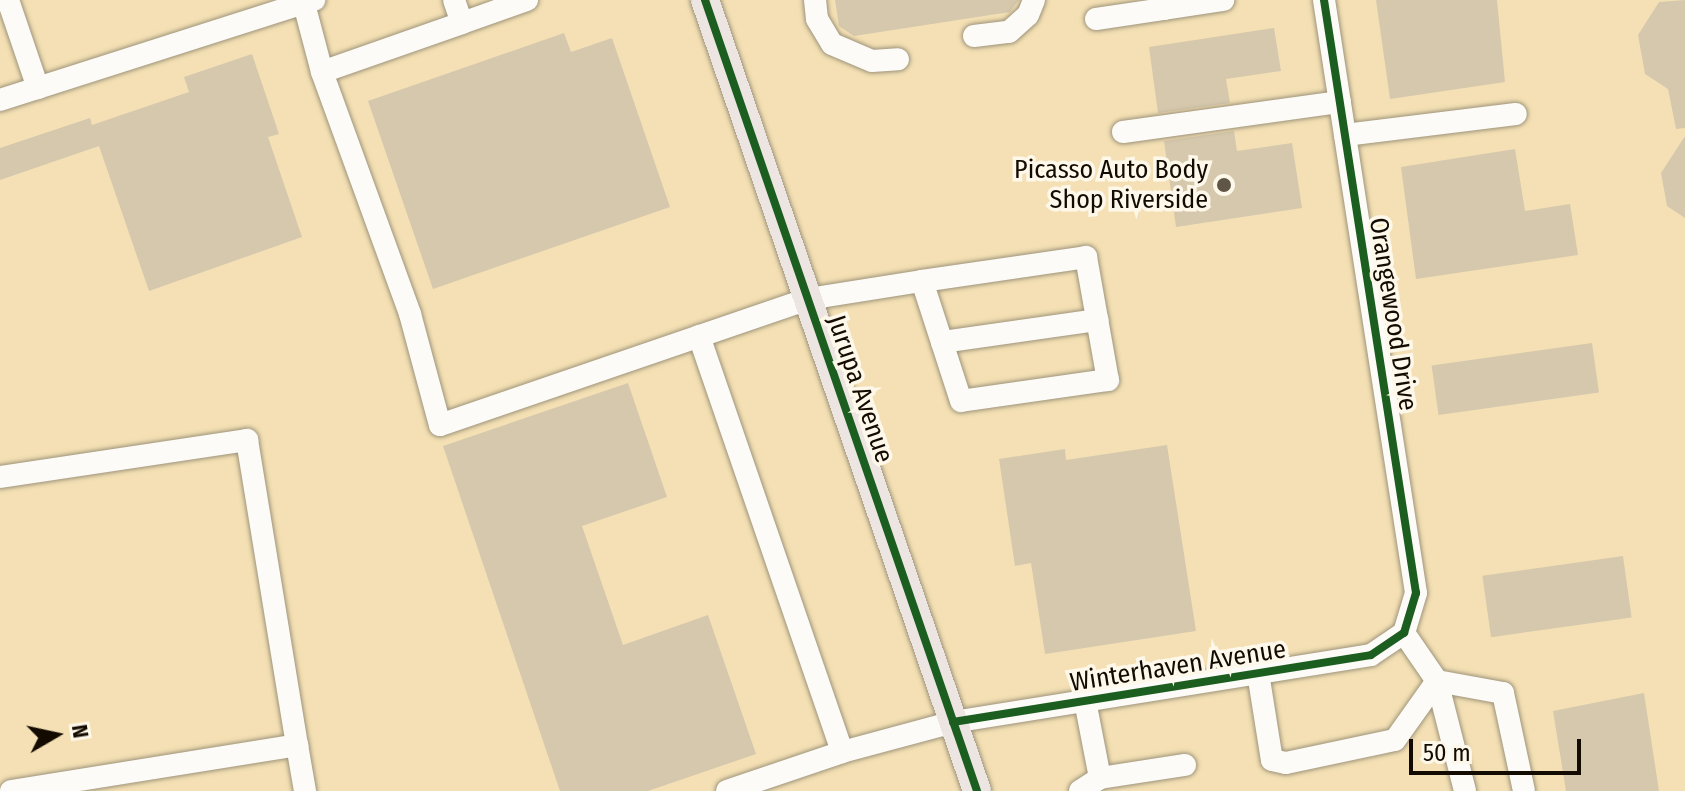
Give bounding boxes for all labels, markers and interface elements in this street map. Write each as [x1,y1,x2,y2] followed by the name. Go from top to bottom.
[1014,154,1208,216] place label: Picasso Auto Body Shop Riverside
[1215,176,1233,194] marker: Picasso Auto Body Shop Riverside
[1362,215,1424,413] street label: Orangewood Drive
[820,311,900,467] street label: Jurupa Avenue
[1068,634,1288,698] street label: Winterhaven Avenue
[16,695,96,775] north arrow
[66,723,95,740] text: N
[1413,723,1585,773] scale bar
[1423,739,1471,767] text: 50 m

